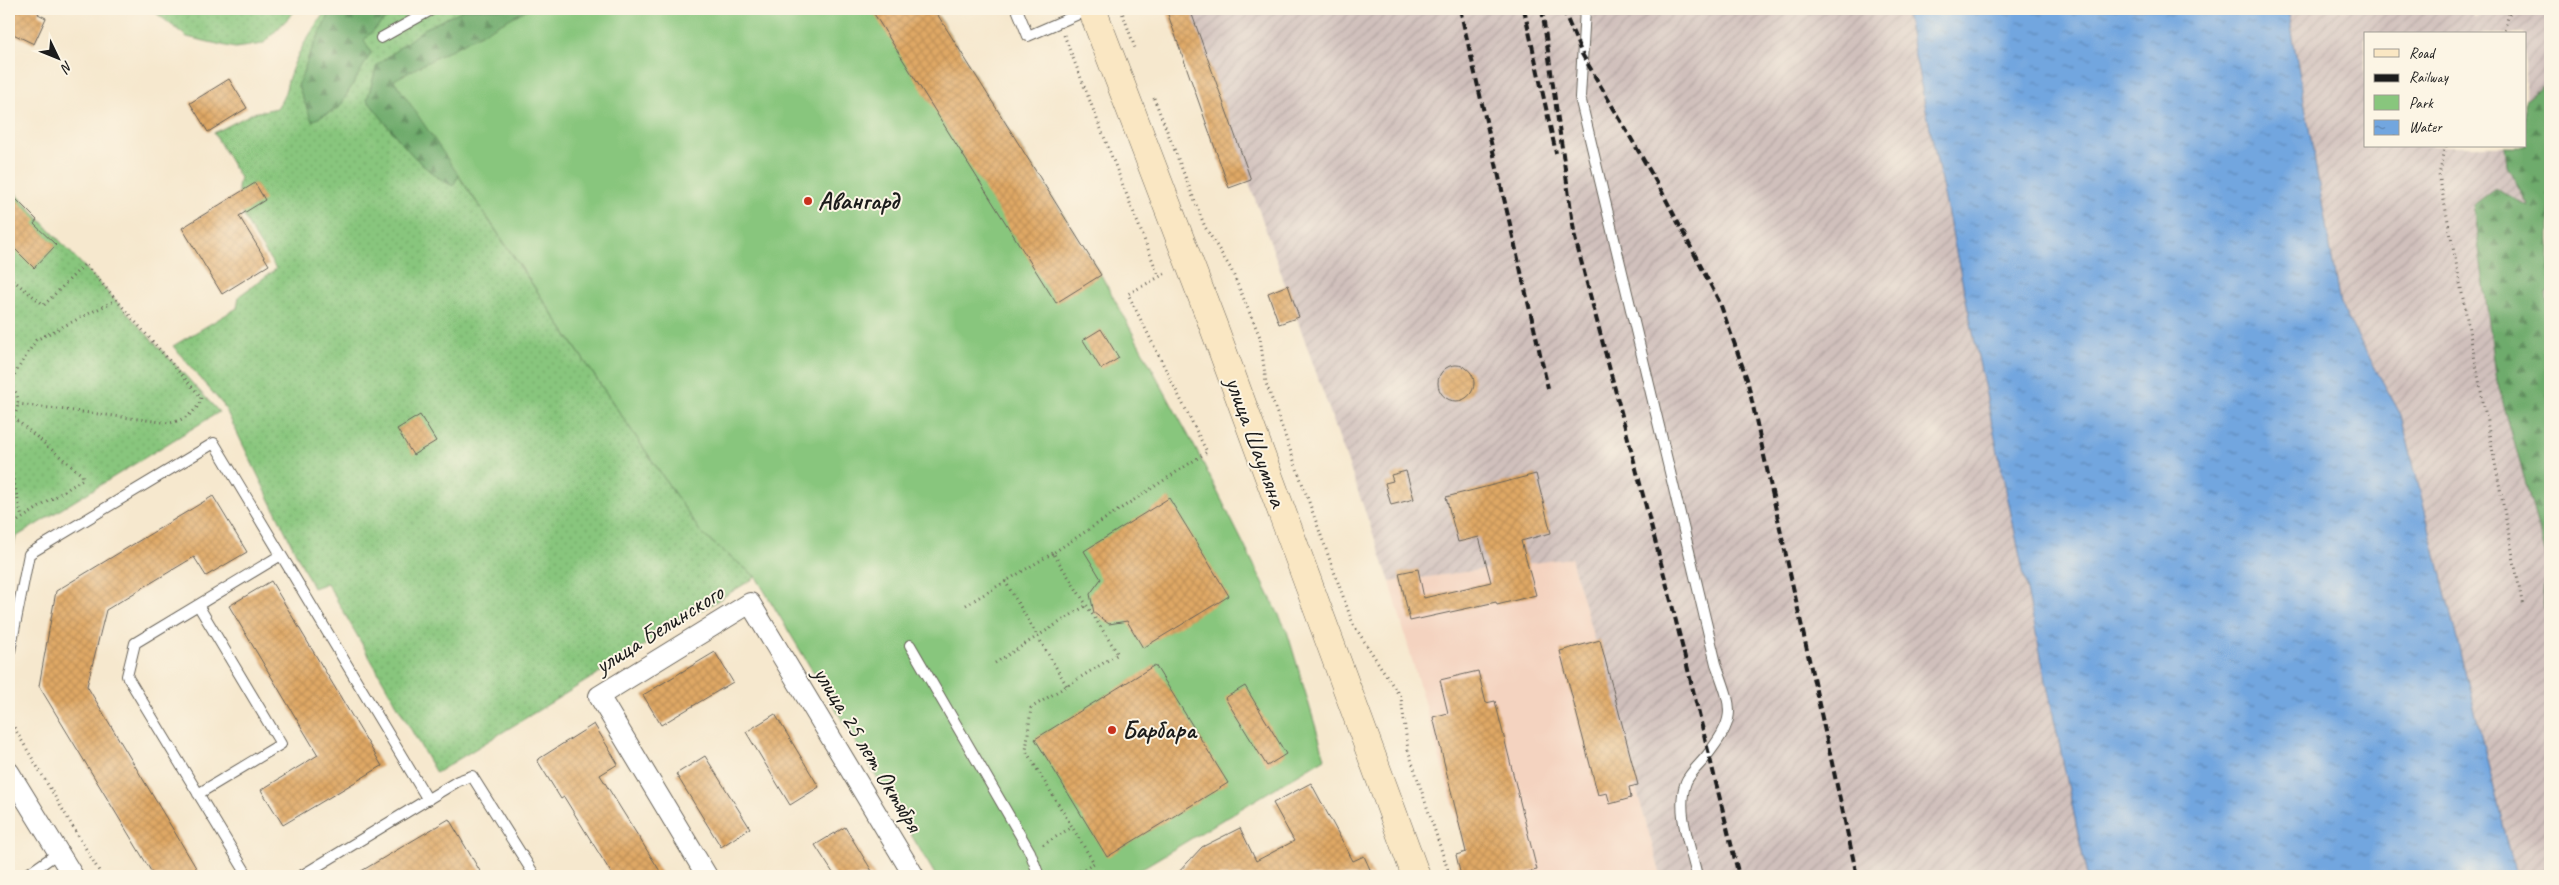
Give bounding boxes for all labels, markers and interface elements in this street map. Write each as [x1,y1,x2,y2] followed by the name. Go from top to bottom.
[32,32,82,82] north arrow
[2364,32,2526,148] legend
[2409,44,2436,63] text: Road
[56,58,76,77] text: N
[2409,68,2450,87] text: Railway
[2409,94,2434,113] text: Park
[2409,118,2443,137] text: Water
[818,185,901,217] place label: Авангард
[802,195,814,207] marker: Авангард
[1217,370,1295,514] street label: улица Шаумяна
[587,576,731,682] street label: улица Белинского
[805,659,931,840] street label: улица 25 лет Октября
[1122,714,1198,746] place label: Барбара
[1106,724,1118,736] marker: Барбара

